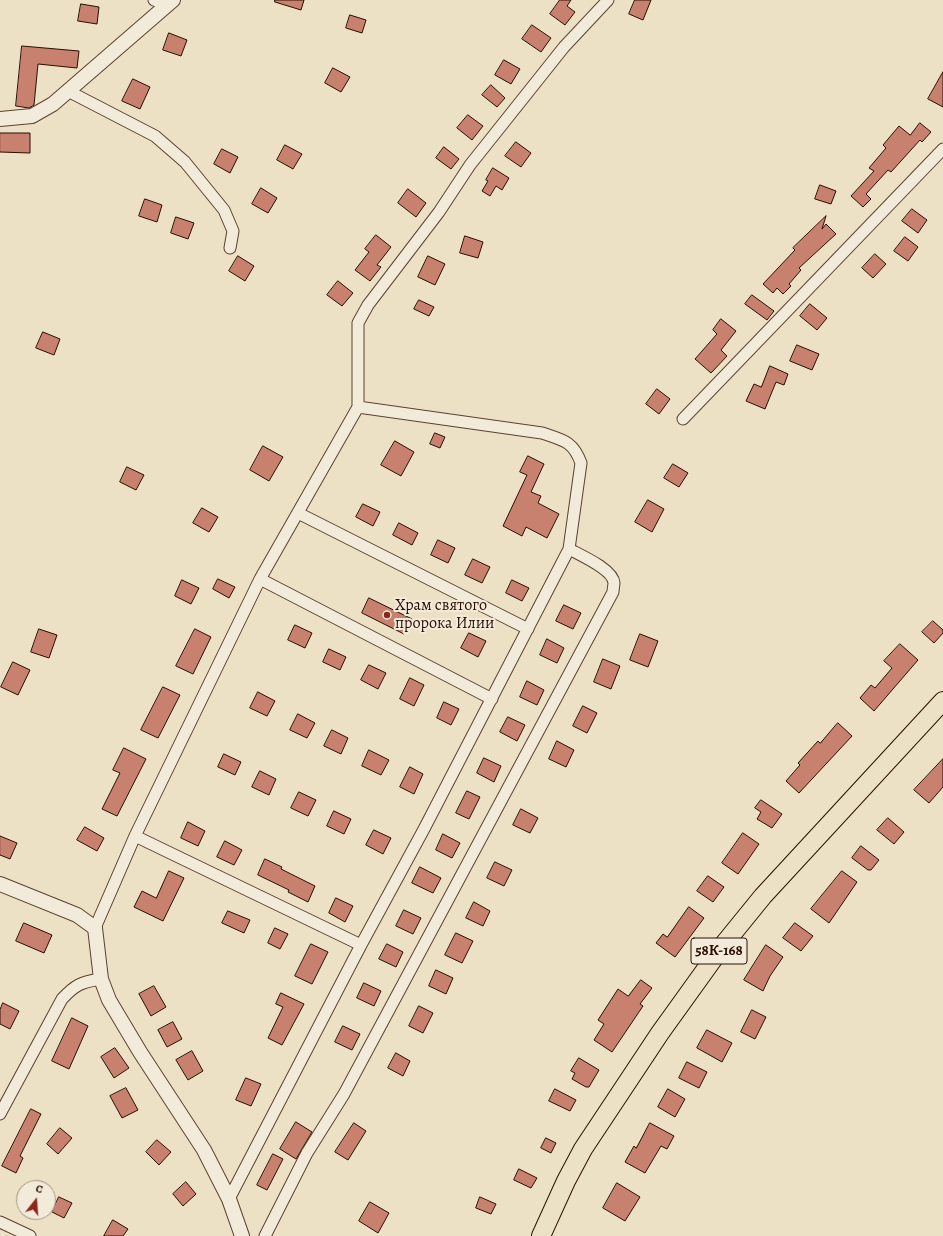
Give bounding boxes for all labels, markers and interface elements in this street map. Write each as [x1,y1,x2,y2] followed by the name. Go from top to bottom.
[395,596,494,634] place label: Храм святого пророка Илии
[382,610,392,620] marker: Храм святого пророка Илии
[691,938,747,964] road number: 58К-168
[16,1180,56,1220] north arrow
[34,1181,45,1197] text: С

